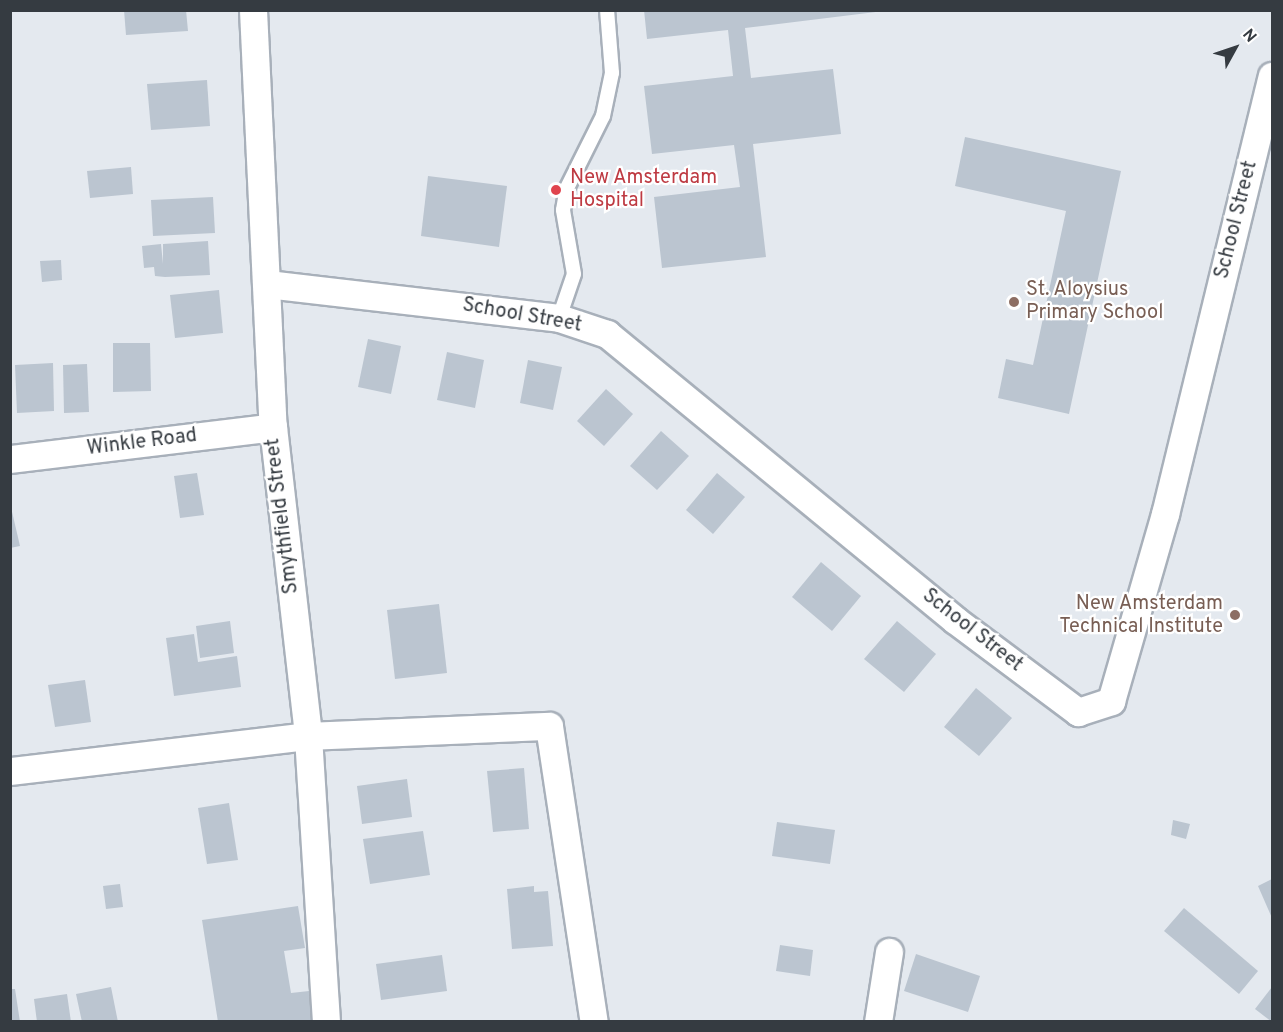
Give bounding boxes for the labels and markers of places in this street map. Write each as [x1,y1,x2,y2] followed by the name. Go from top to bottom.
[570,166,718,213] place label: New Amsterdam Hospital
[547,181,565,199] marker: New Amsterdam Hospital
[1026,278,1163,325] place label: St. Aloysius Primary School
[1007,295,1021,309] marker: St. Aloysius Primary School
[1059,592,1223,639] place label: New Amsterdam Technical Institute
[1228,608,1242,622] marker: New Amsterdam Technical Institute

